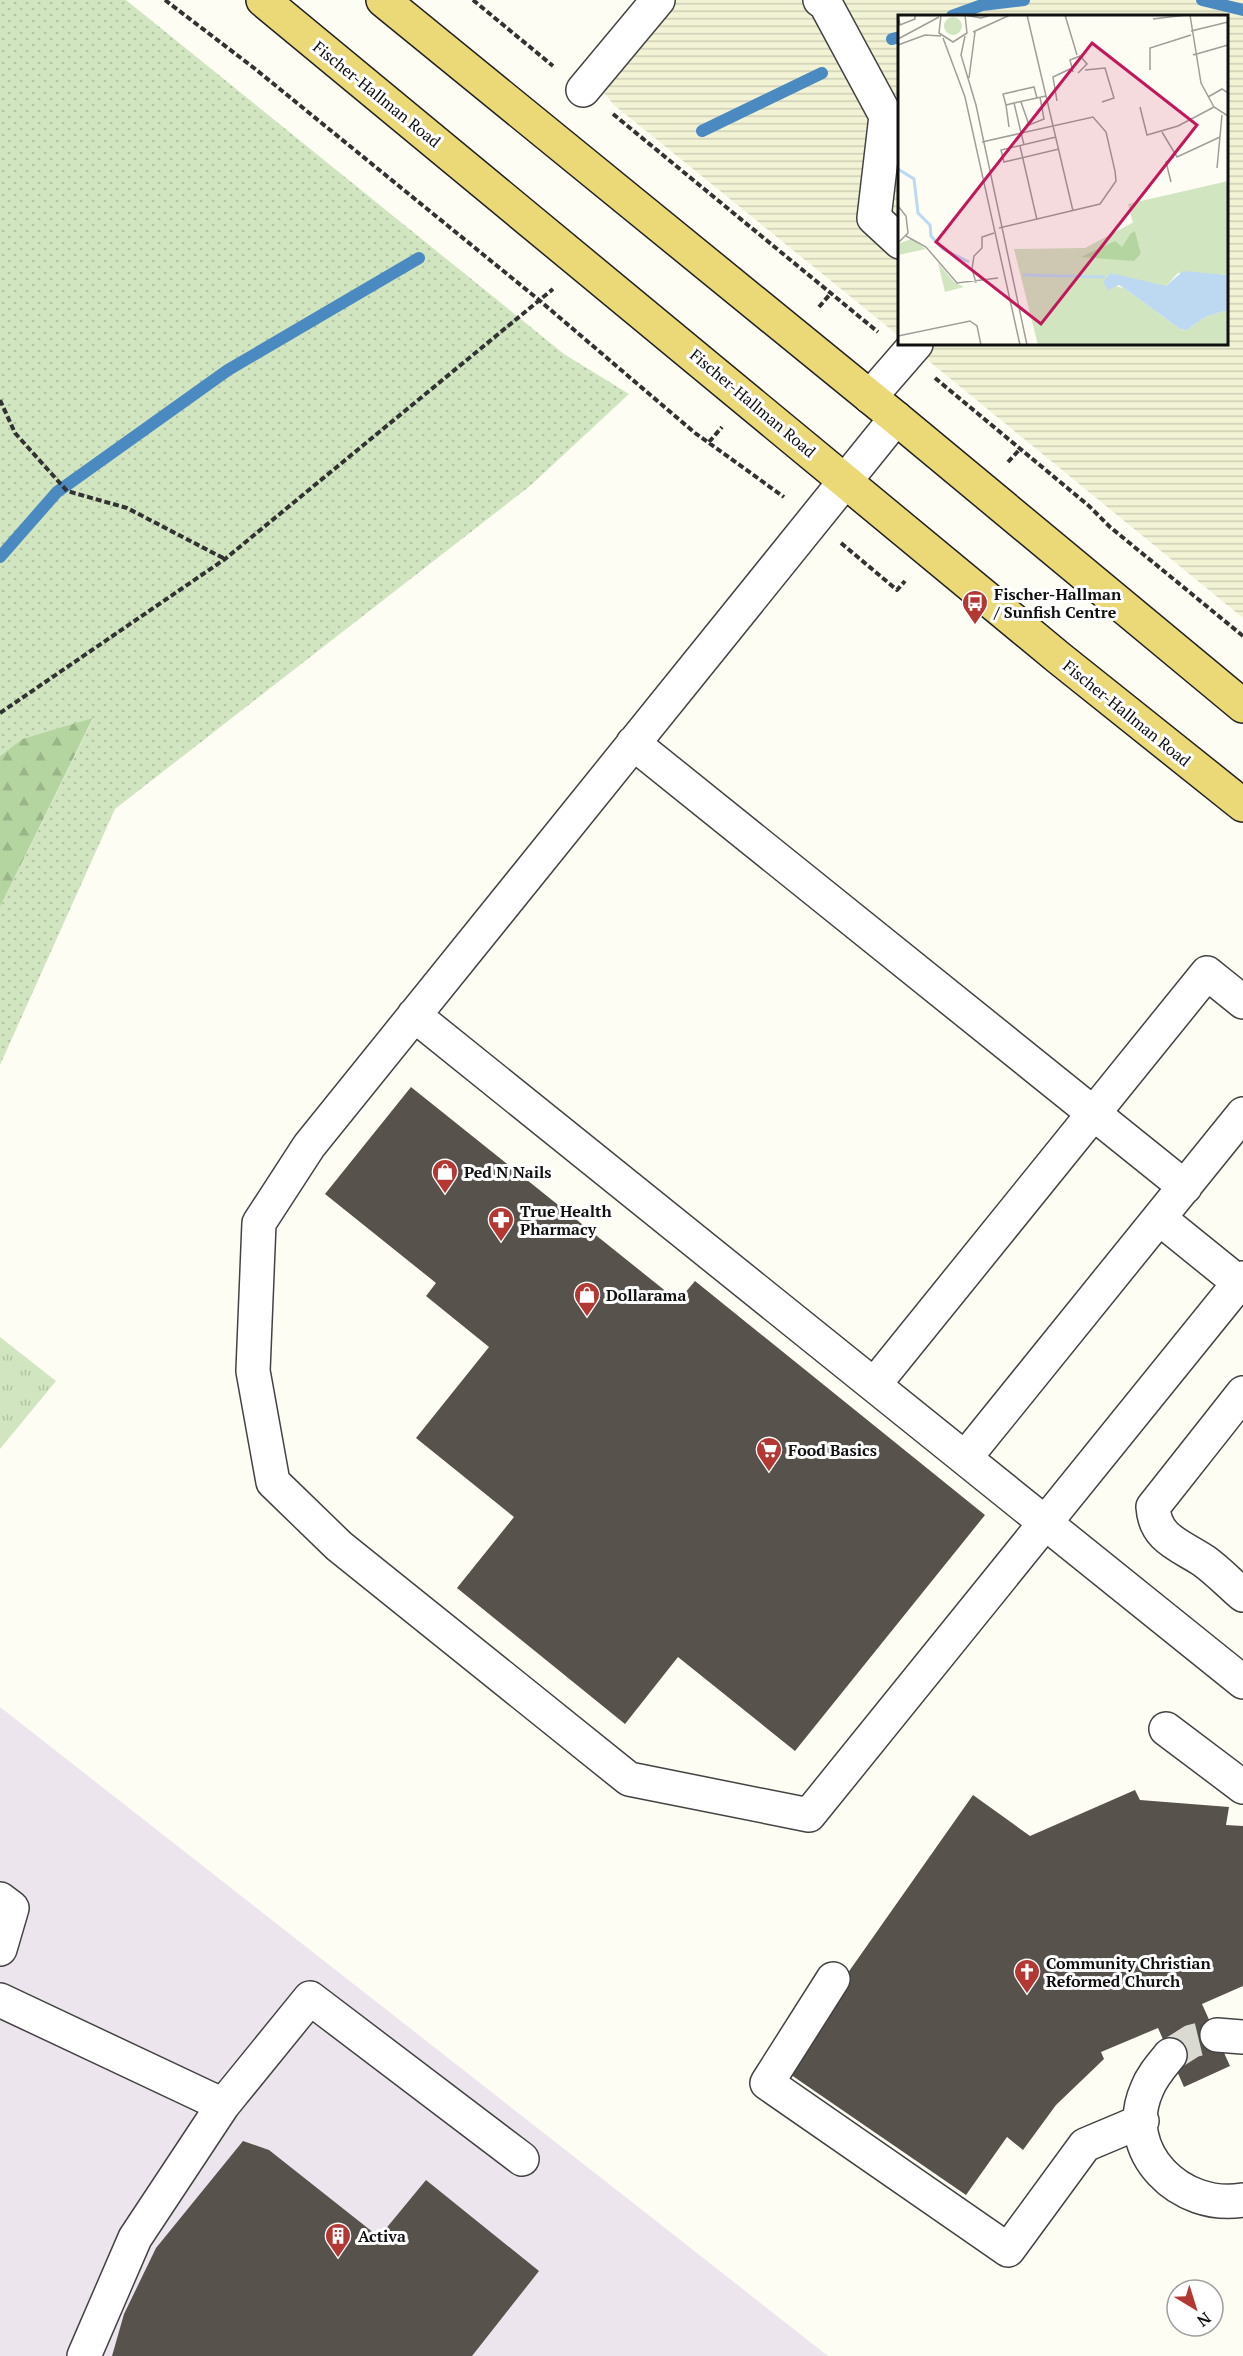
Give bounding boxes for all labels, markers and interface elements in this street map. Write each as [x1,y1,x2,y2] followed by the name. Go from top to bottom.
[898,15,1228,345] inset map
[309,36,445,152] street label: Fischer-Hallman Road
[685,344,821,462] street label: Fischer-Hallman Road
[993,583,1122,623] place label: Fischer-Hallman / Sunfish Centre
[960,588,990,626] bus stop icon: Fischer-Hallman / Sunfish Centre
[1059,655,1195,771] street label: Fischer-Hallman Road
[430,1157,460,1195] shop icon: Ped N Nails
[464,1161,552,1183] place label: Ped N Nails
[520,1200,612,1240] place label: True Health Pharmacy
[486,1205,516,1243] pharmacy icon: True Health Pharmacy
[572,1280,602,1318] shop icon: Dollarama
[606,1284,686,1306] place label: Dollarama
[754,1435,784,1473] supermarket icon: Food Basics
[788,1439,877,1461] place label: Food Basics
[1046,1952,1212,1992] place label: Community Christian Reformed Church
[1012,1957,1042,1995] church icon: Community Christian Reformed Church
[323,2221,353,2259] building icon: Activa
[358,2225,406,2247] place label: Activa
[1165,2278,1225,2338] north arrow
[1193,2307,1216,2332] text: N

